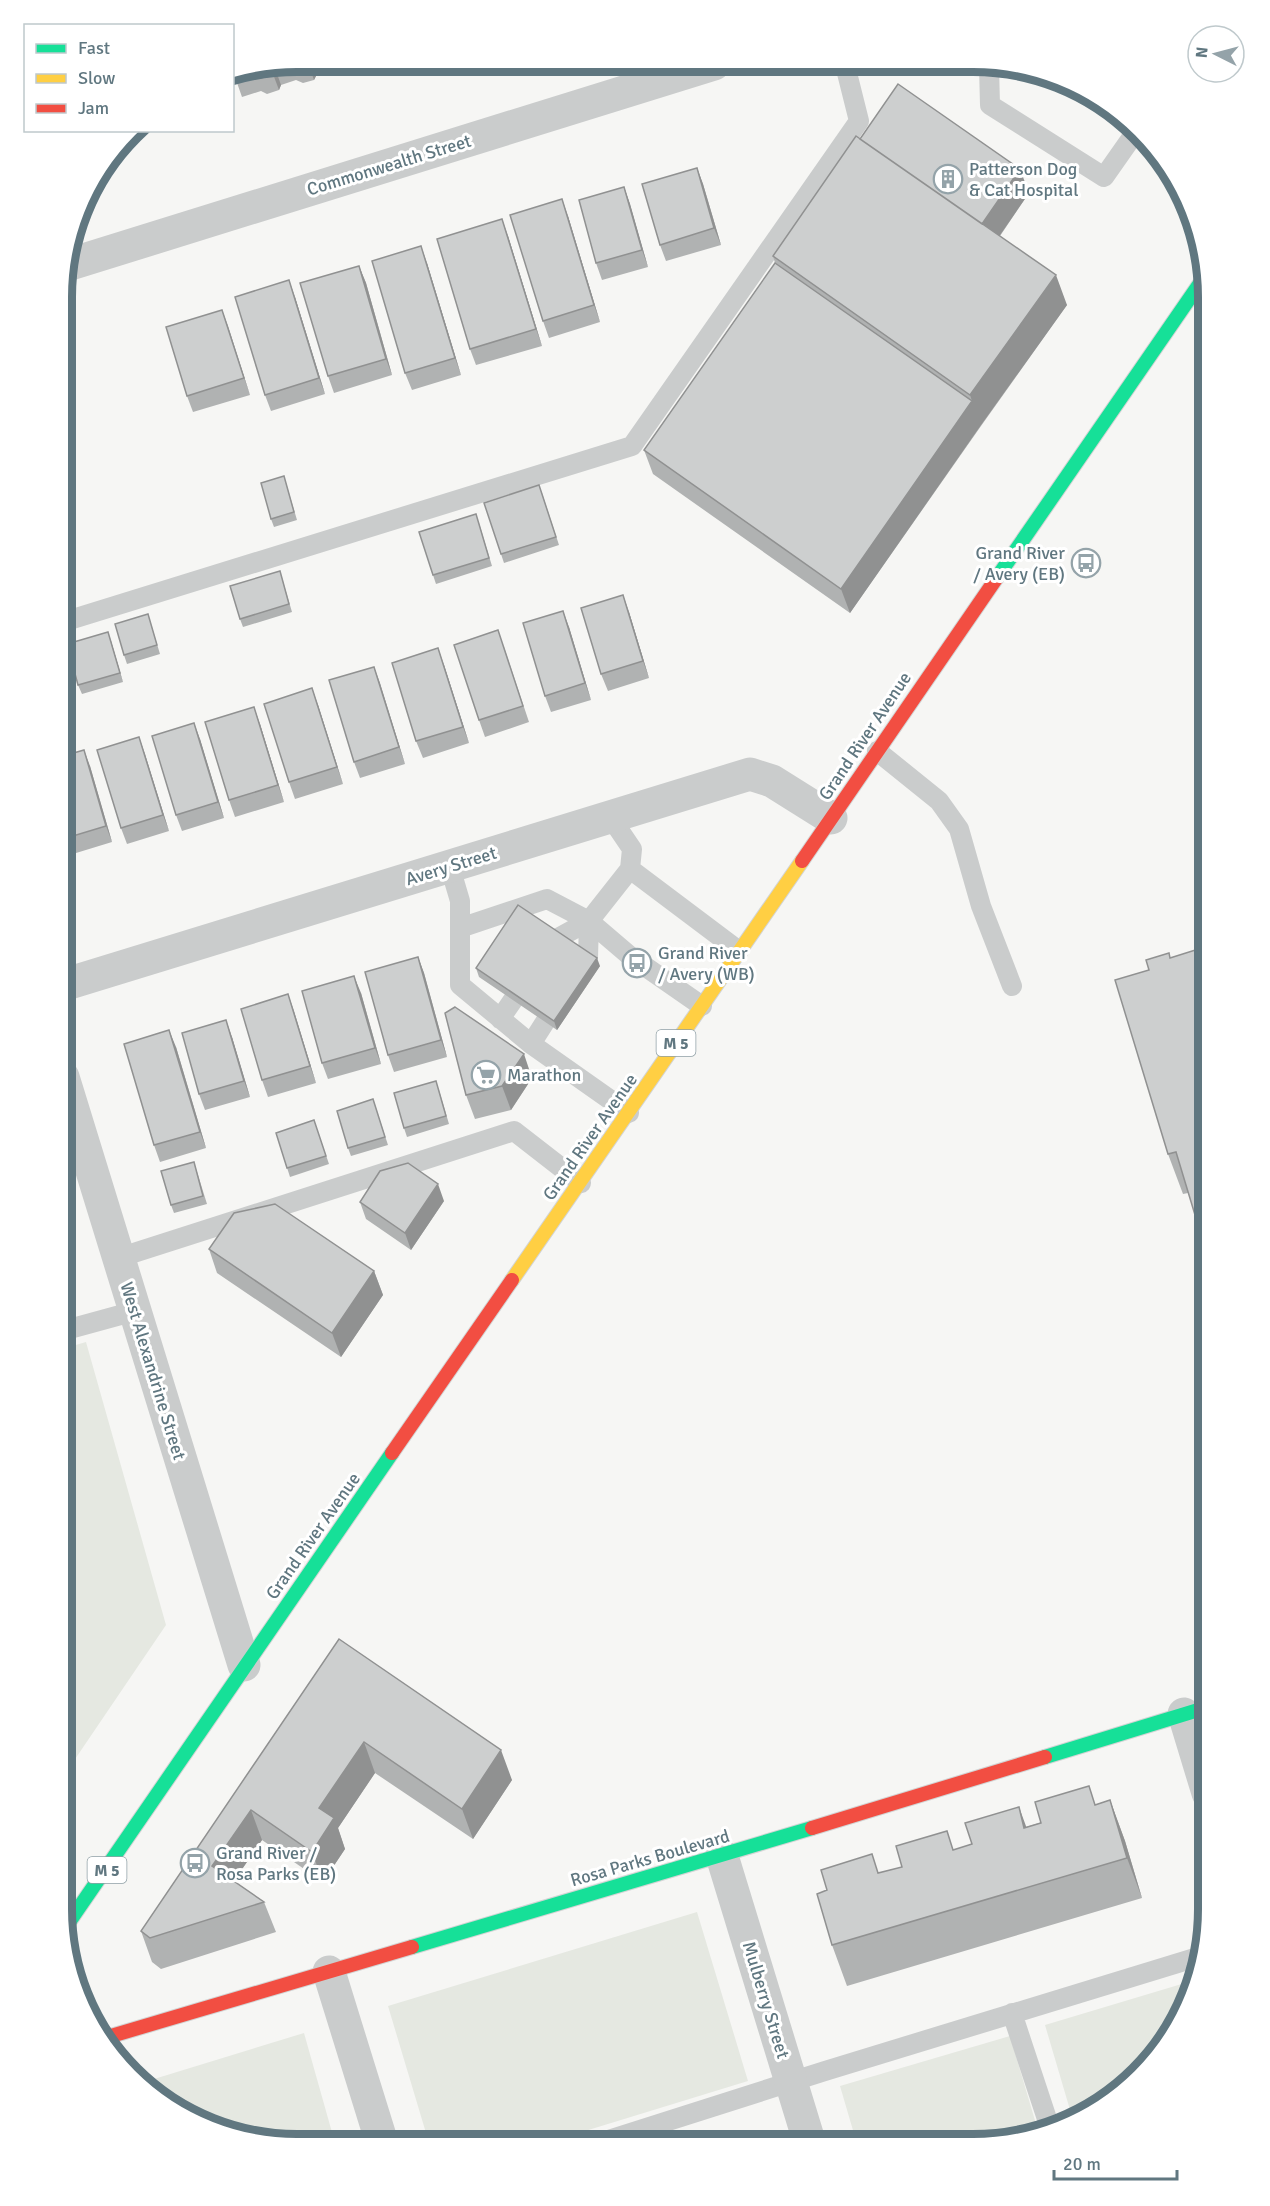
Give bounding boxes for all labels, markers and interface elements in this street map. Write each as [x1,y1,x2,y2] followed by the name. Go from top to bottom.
[24,24,234,132] legend
[1186,24,1246,84] north arrow
[78,37,110,59] text: Fast
[1192,46,1213,59] text: N
[78,67,115,89] text: Slow
[78,97,109,119] text: Jam
[304,130,474,200] street label: Commonwealth Street
[969,158,1079,201] place label: Patterson Dog & Cat Hospital
[932,163,964,195] building icon: Patterson Dog & Cat Hospital
[973,542,1065,585] place label: Grand River / Avery (EB)
[1070,547,1102,579] bus stop icon: Grand River / Avery (EB)
[814,668,916,804] street label: Grand River Avenue
[403,842,499,890] street label: Avery Street
[658,942,755,985] place label: Grand River / Avery (WB)
[621,947,653,979] bus stop icon: Grand River / Avery (WB)
[656,1030,696,1056] road number: M 5
[470,1059,502,1091] supermarket icon: Marathon
[507,1064,581,1086] place label: Marathon
[538,1069,642,1205] street label: Grand River Avenue
[115,1279,191,1463] street label: West Alexandrine Street
[261,1468,365,1604] street label: Grand River Avenue
[568,1825,732,1891] street label: Rosa Parks Boulevard
[216,1842,336,1885] place label: Grand River / Rosa Parks (EB)
[179,1847,211,1879] bus stop icon: Grand River / Rosa Parks (EB)
[88,1857,126,1883] road number: M 5
[738,1939,794,2061] street label: Mulberry Street
[1054,2143,1177,2181] scale bar
[1063,2153,1101,2175] text: 20 m

